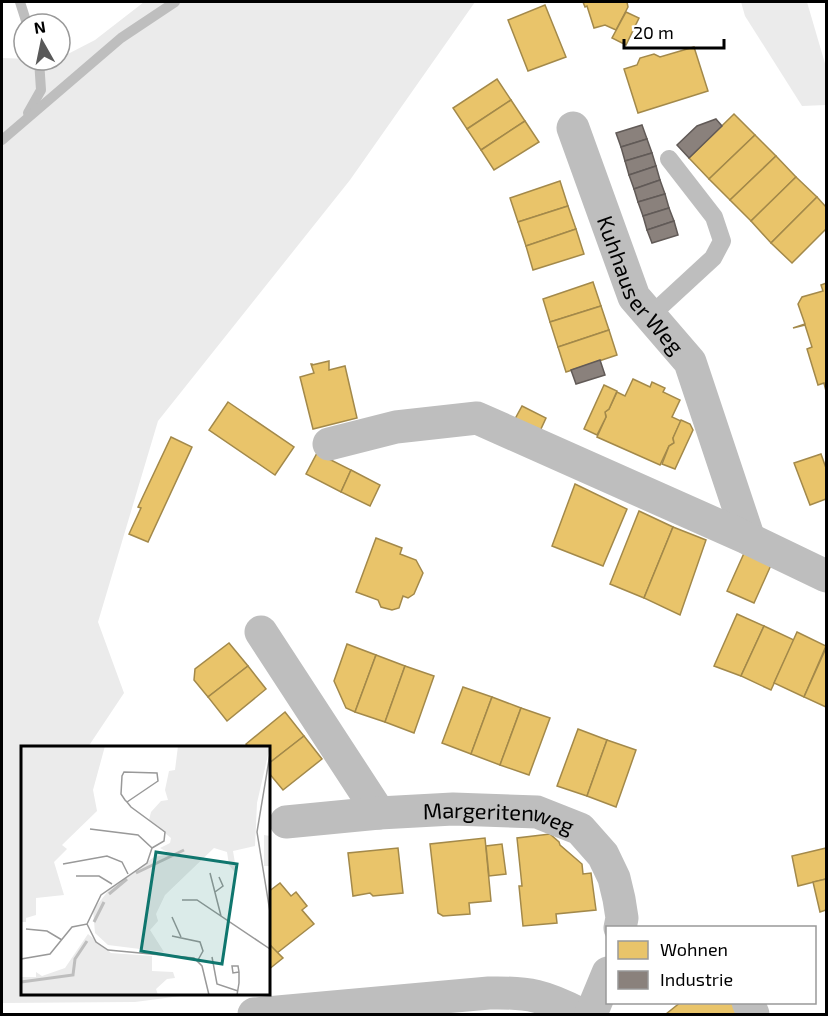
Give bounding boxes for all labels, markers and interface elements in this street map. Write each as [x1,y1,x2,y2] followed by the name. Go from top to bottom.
[12,12,72,72] north arrow
[624,12,724,50] scale bar
[32,16,47,37] text: N
[633,21,674,43] text: 20 m
[593,212,690,359] street label: Kuhhauser Weg
[21,746,270,995] inset map
[422,796,578,839] street label: Margeritenweg
[606,926,816,1004] legend
[660,938,728,960] text: Wohnen
[660,968,733,990] text: Industrie

